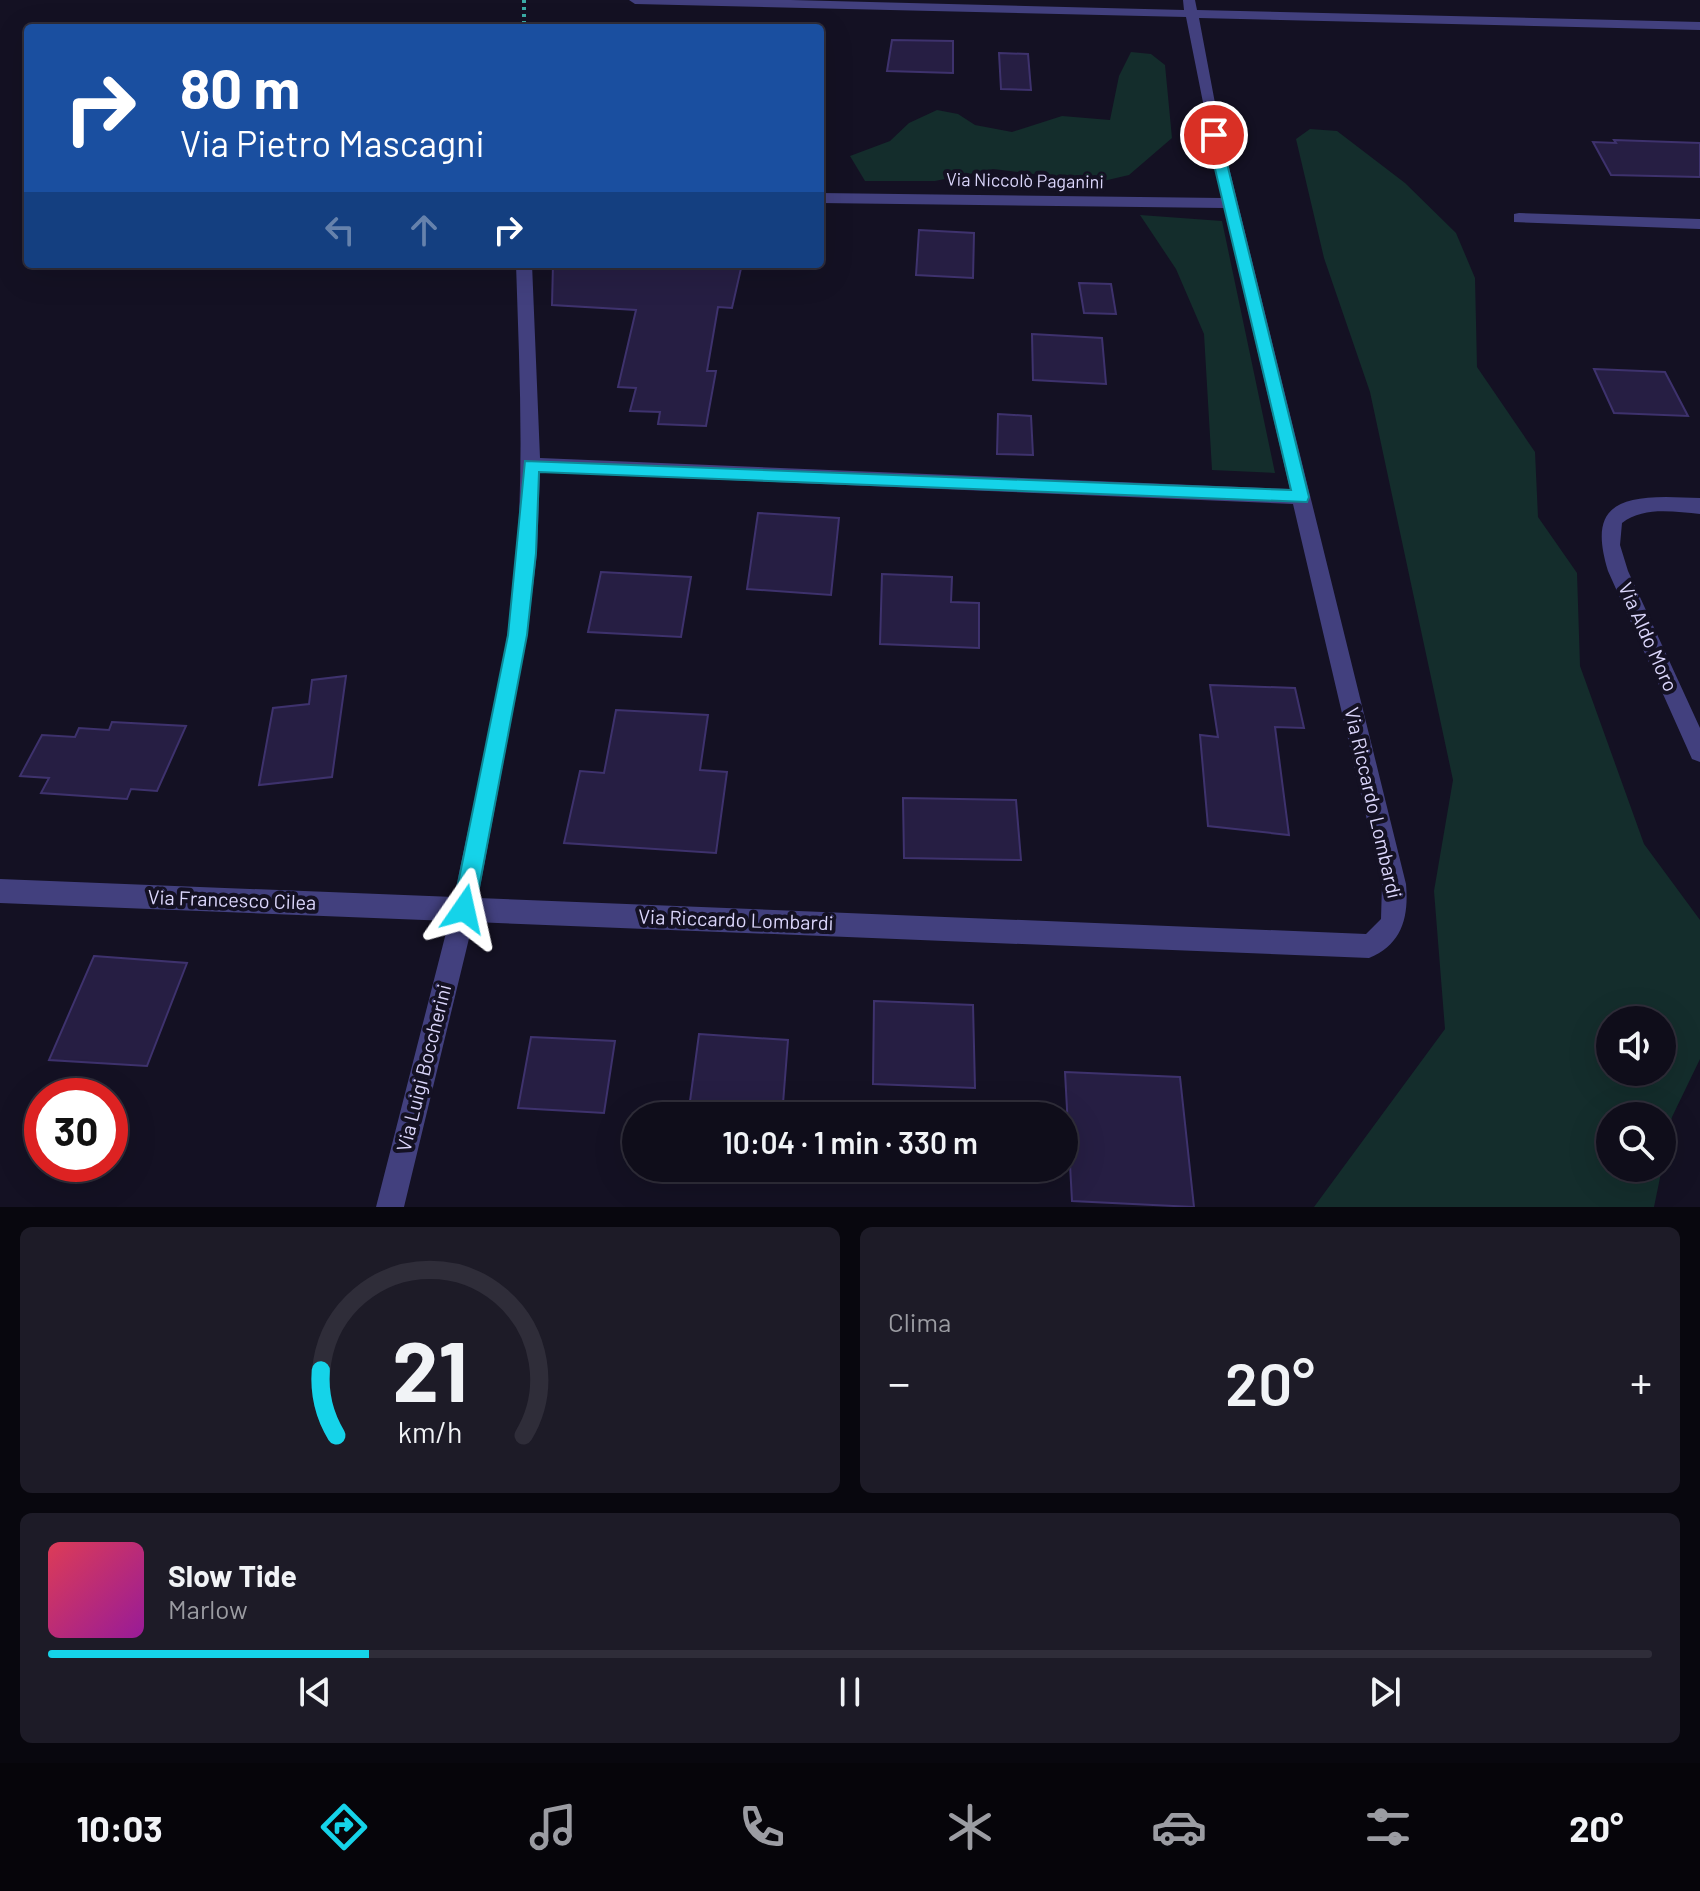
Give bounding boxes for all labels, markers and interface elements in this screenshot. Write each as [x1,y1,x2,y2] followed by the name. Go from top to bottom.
[180,53,300,120] text: 80 m
[48,56,152,160] icon: right
[1180,101,1248,169] pin
[1192,113,1236,157] icon: arrive
[180,121,485,164] text: Via Pietro Mascagni
[946,168,1104,192] street label: Via Niccolò Paganini
[318,208,362,252] icon: left
[402,208,446,252] icon: ahead
[486,208,530,252] icon: right
[1614,578,1684,695] street label: Via Aldo Moro
[1340,705,1408,901] street label: Via Riccardo Lombardi
[422,867,506,951] position arrow
[147,884,317,914] street label: Via Francesco Cilea
[638,904,834,934] street label: Via Riccardo Lombardi
[391,981,455,1154] street label: Via Luigi Boccherini
[1596,1006,1676,1182] map controls
[1596,1006,1676,1086] button: sound
[24,1078,128,1182] speed limit sign: 30
[1596,1102,1676,1182] button: search
[722,1124,978,1160] text: 10:04 · 1 min · 330 m
[888,1306,951,1337] text: Clima
[392,1319,468,1419] text: 21
[1225,1346,1315,1418] text: 20°
[888,1355,910,1408] text: −
[1630,1355,1652,1408] text: +
[398,1414,462,1449] text: km/h
[168,1557,297,1593] text: Slow Tide
[168,1593,248,1624] text: Marlow
[293,1670,337,1714] icon: previous
[828,1670,872,1714] icon: pause
[1363,1670,1407,1714] icon: next
[316,1799,372,1855] icon: directions
[525,1799,581,1855] icon: music
[734,1799,790,1855] icon: phone
[942,1799,998,1855] icon: climate
[1151,1799,1207,1855] icon: car
[1360,1799,1416,1855] icon: filters
[76,1806,163,1849] text: 10:03
[1569,1806,1623,1849] text: 20°

